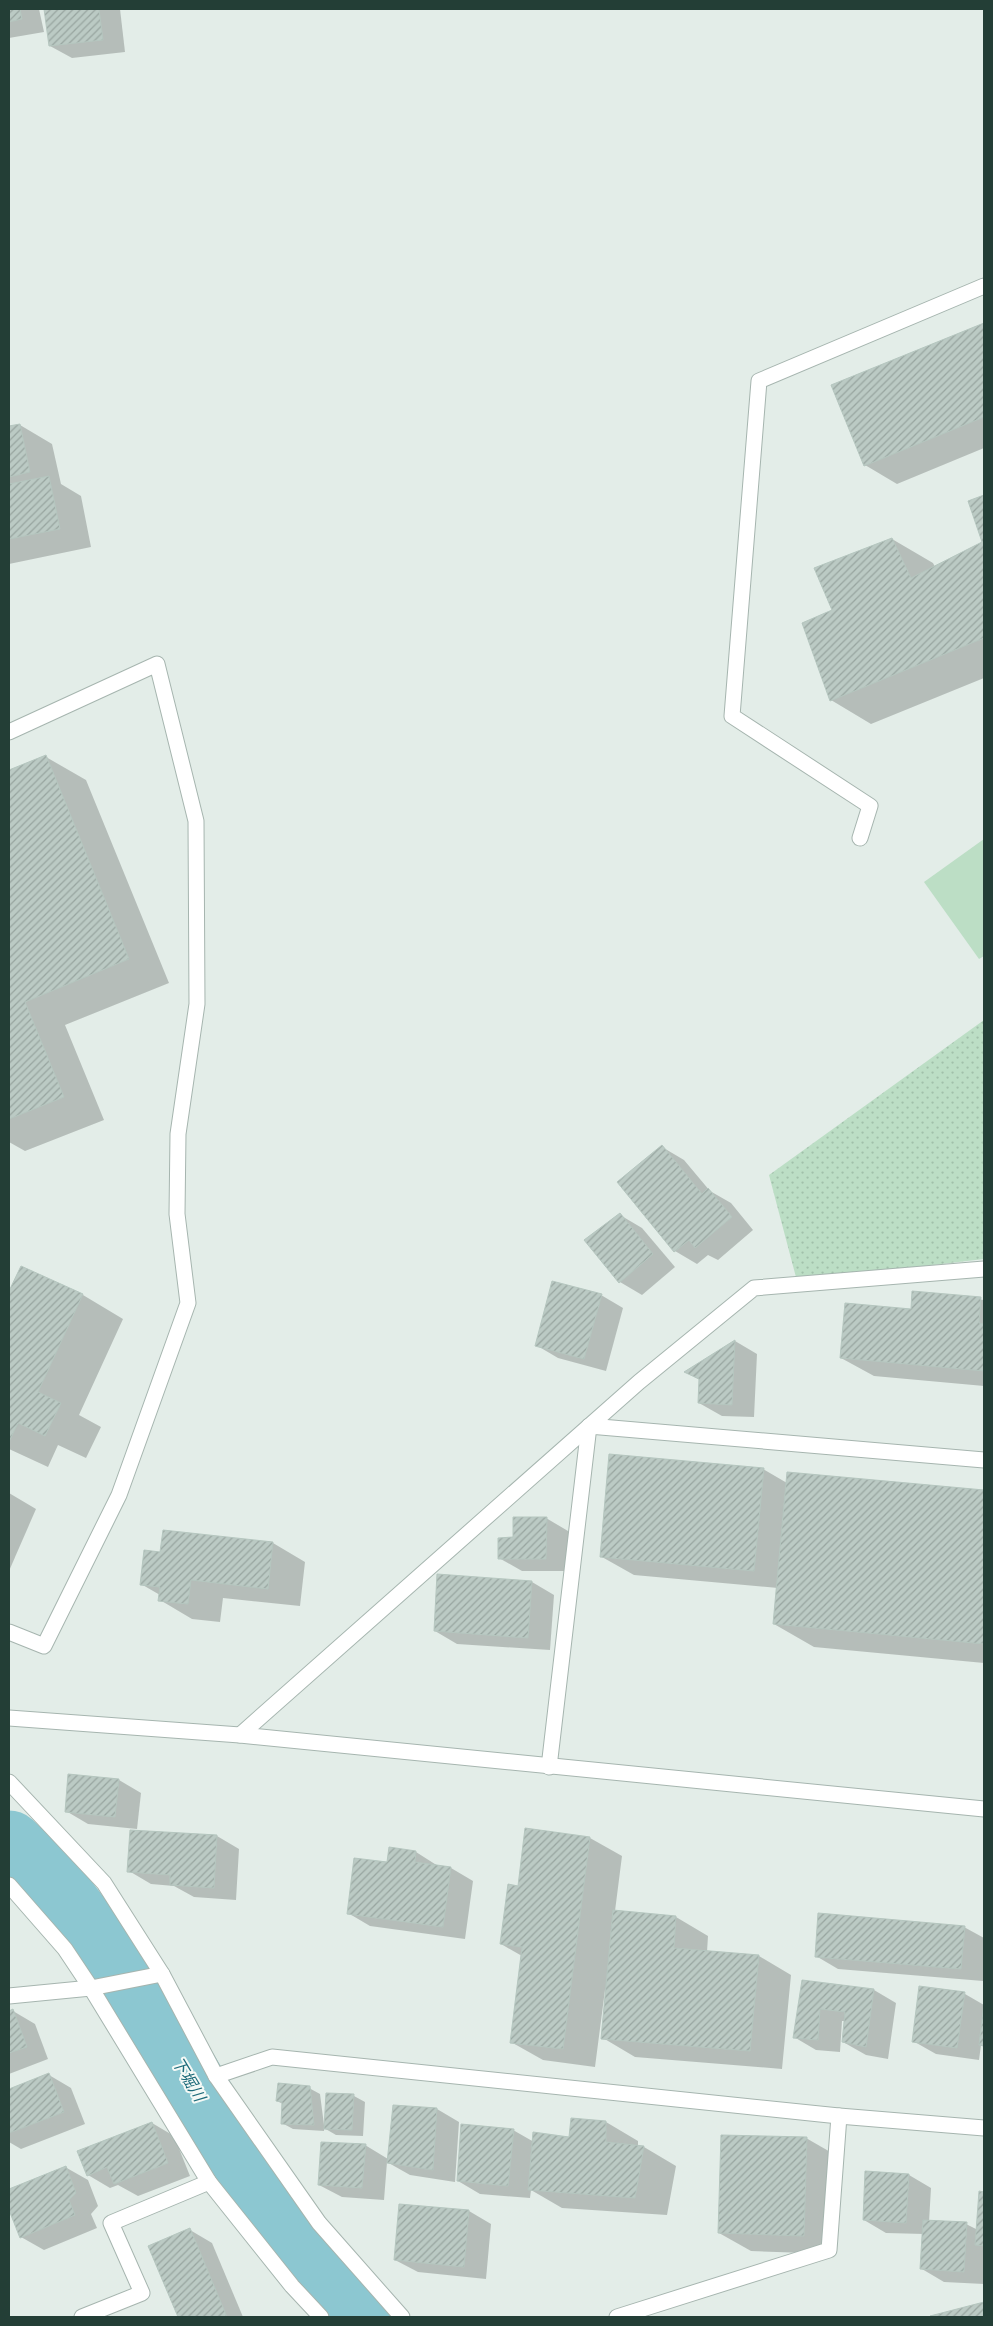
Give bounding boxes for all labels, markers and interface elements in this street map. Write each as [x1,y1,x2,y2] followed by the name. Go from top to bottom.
[167,2053,212,2107] water label: 下堀川

